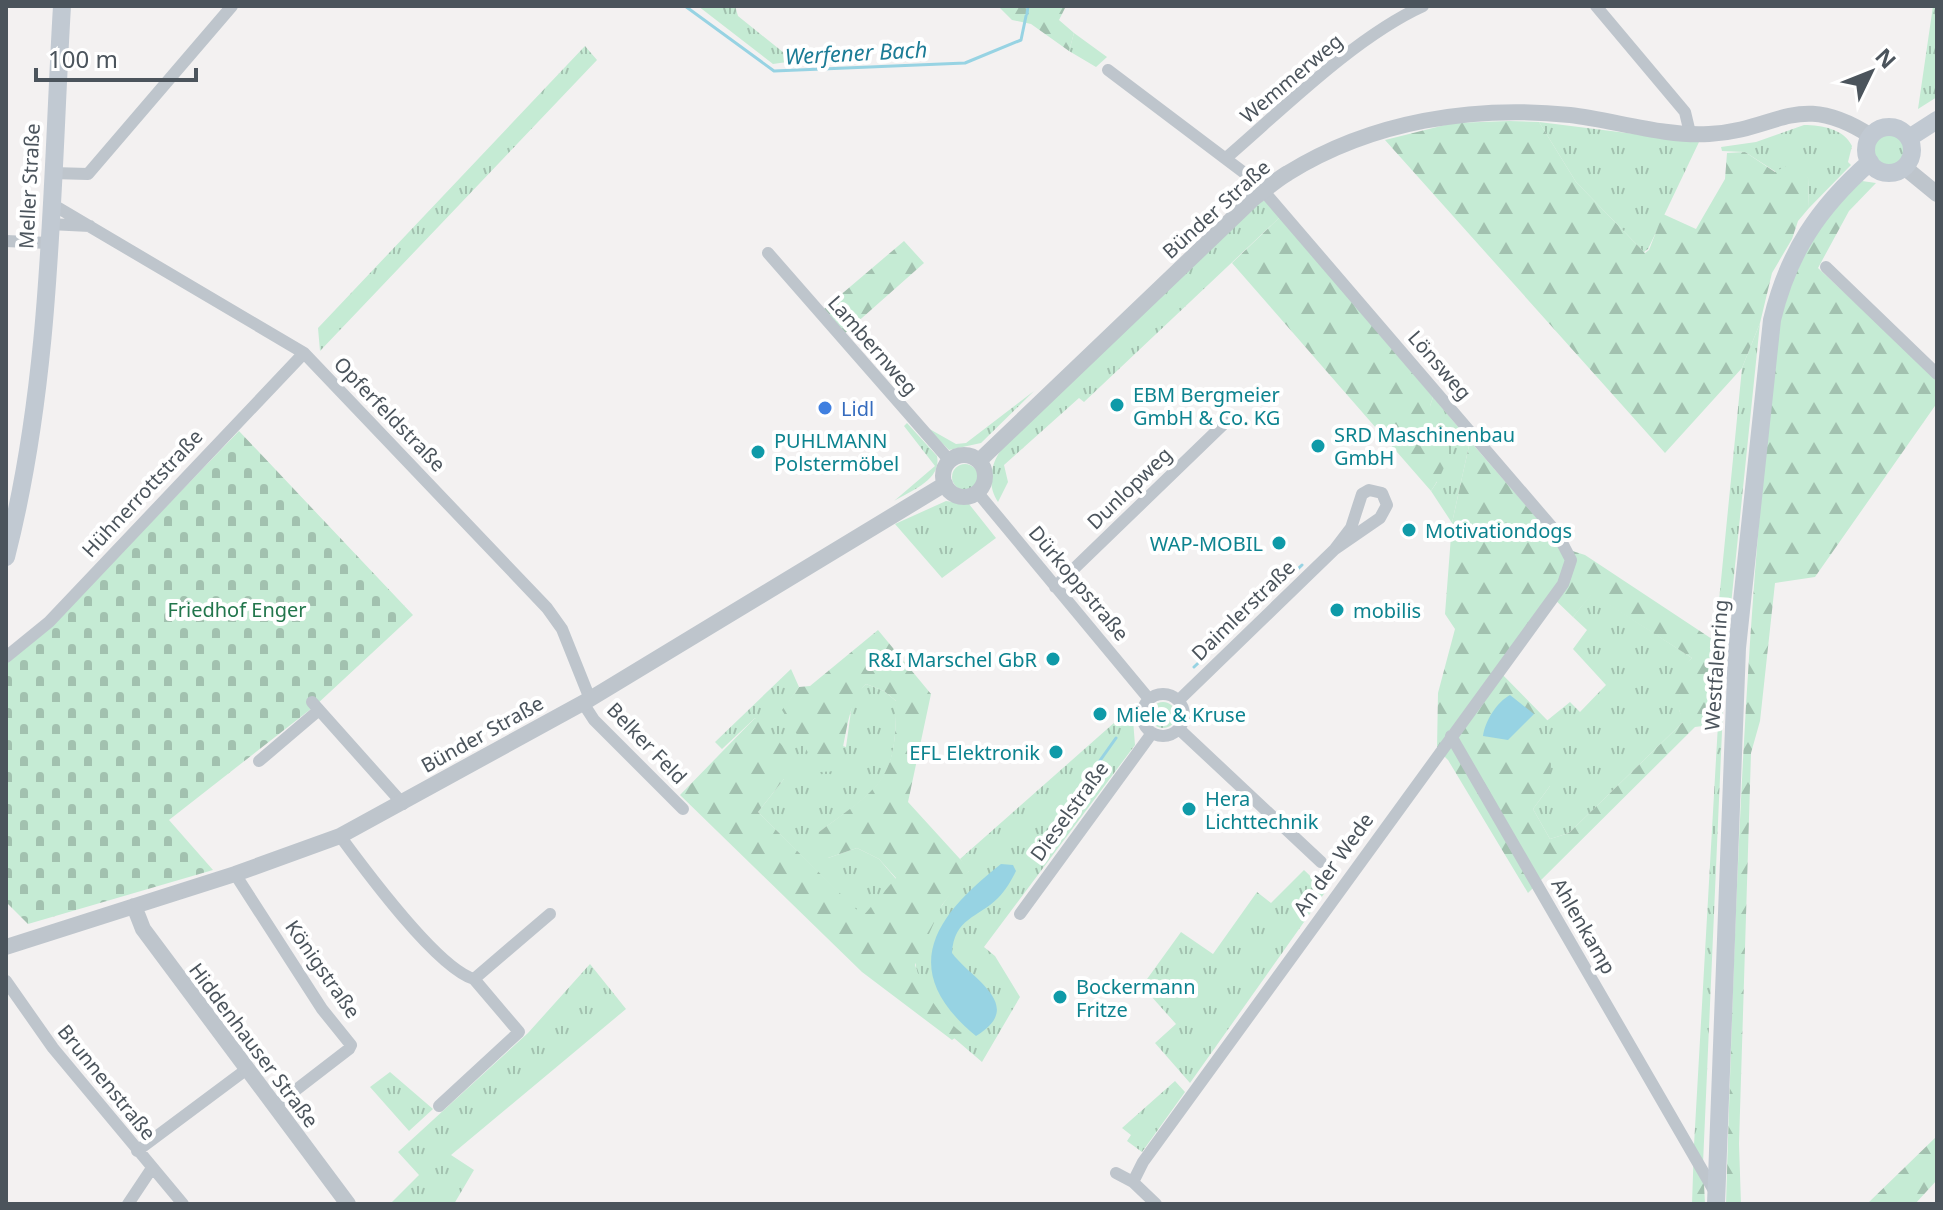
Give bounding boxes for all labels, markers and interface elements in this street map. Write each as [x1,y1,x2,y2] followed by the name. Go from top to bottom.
[1234,27,1348,129] street label: Wemmerweg
[36,32,196,82] scale bar
[1831,32,1911,112] north arrow
[784,33,928,71] water label: Werfener Bach
[1869,41,1903,74] text: N
[48,42,118,75] text: 100 m
[12,123,46,249] street label: Meller Straße
[1156,153,1276,265] street label: Bünder Straße
[822,289,924,401] street label: Lambernweg
[1402,325,1478,405] street label: Lönsweg
[328,351,452,477] street label: Opferfeldstraße
[1133,381,1280,431] place label: EBM Bergmeier GmbH & Co. KG
[841,395,874,422] place label: Lidl
[1108,396,1126,414] marker: EBM Bergmeier GmbH & Co. KG
[816,399,834,417] marker: Lidl
[1334,421,1515,471] place label: SRD Maschinenbau GmbH
[76,423,208,563] street label: Hühnerrottstraße
[774,427,899,477] place label: PUHLMANN Polstermöbel
[1309,437,1327,455] marker: SRD Maschinenbau GmbH
[1081,441,1177,535] street label: Dunlopweg
[749,443,767,461] marker: PUHLMANN Polstermöbel
[1425,517,1572,544] place label: Motivationdogs
[1023,520,1135,646] street label: Dürkoppstraße
[1400,521,1418,539] marker: Motivationdogs
[1150,530,1263,557] place label: WAP-MOBIL
[1270,534,1288,552] marker: WAP-MOBIL
[1185,554,1301,666] street label: Daimlerstraße
[167,596,307,623] park label: Friedhof Enger
[1353,597,1421,624] place label: mobilis
[1698,599,1734,731] street label: Westfalenring
[1328,601,1346,619] marker: mobilis
[868,646,1038,673] place label: R&I Marschel GbR
[1044,650,1062,668] marker: R&I Marschel GbR
[416,689,548,779] street label: Bünder Straße
[601,696,693,790] street label: Belker Feld
[1116,701,1246,728] place label: Miele & Kruse
[1091,705,1109,723] marker: Miele & Kruse
[909,739,1040,766] place label: EFL Elektronik
[1047,743,1065,761] marker: EFL Elektronik
[1024,756,1114,866] street label: Dieselstraße
[1205,785,1319,835] place label: Hera Lichttechnik
[1180,800,1198,818] marker: Hera Lichttechnik
[1287,807,1379,921] street label: An der Wede
[1546,873,1622,979] street label: Ahlenkamp
[279,915,367,1023] street label: Königstraße
[183,957,325,1133] street label: Hiddenhauser Straße
[1076,973,1196,1023] place label: Bockermann Fritze
[1051,988,1069,1006] marker: Bockermann Fritze
[52,1018,162,1146] street label: Brunnenstraße

